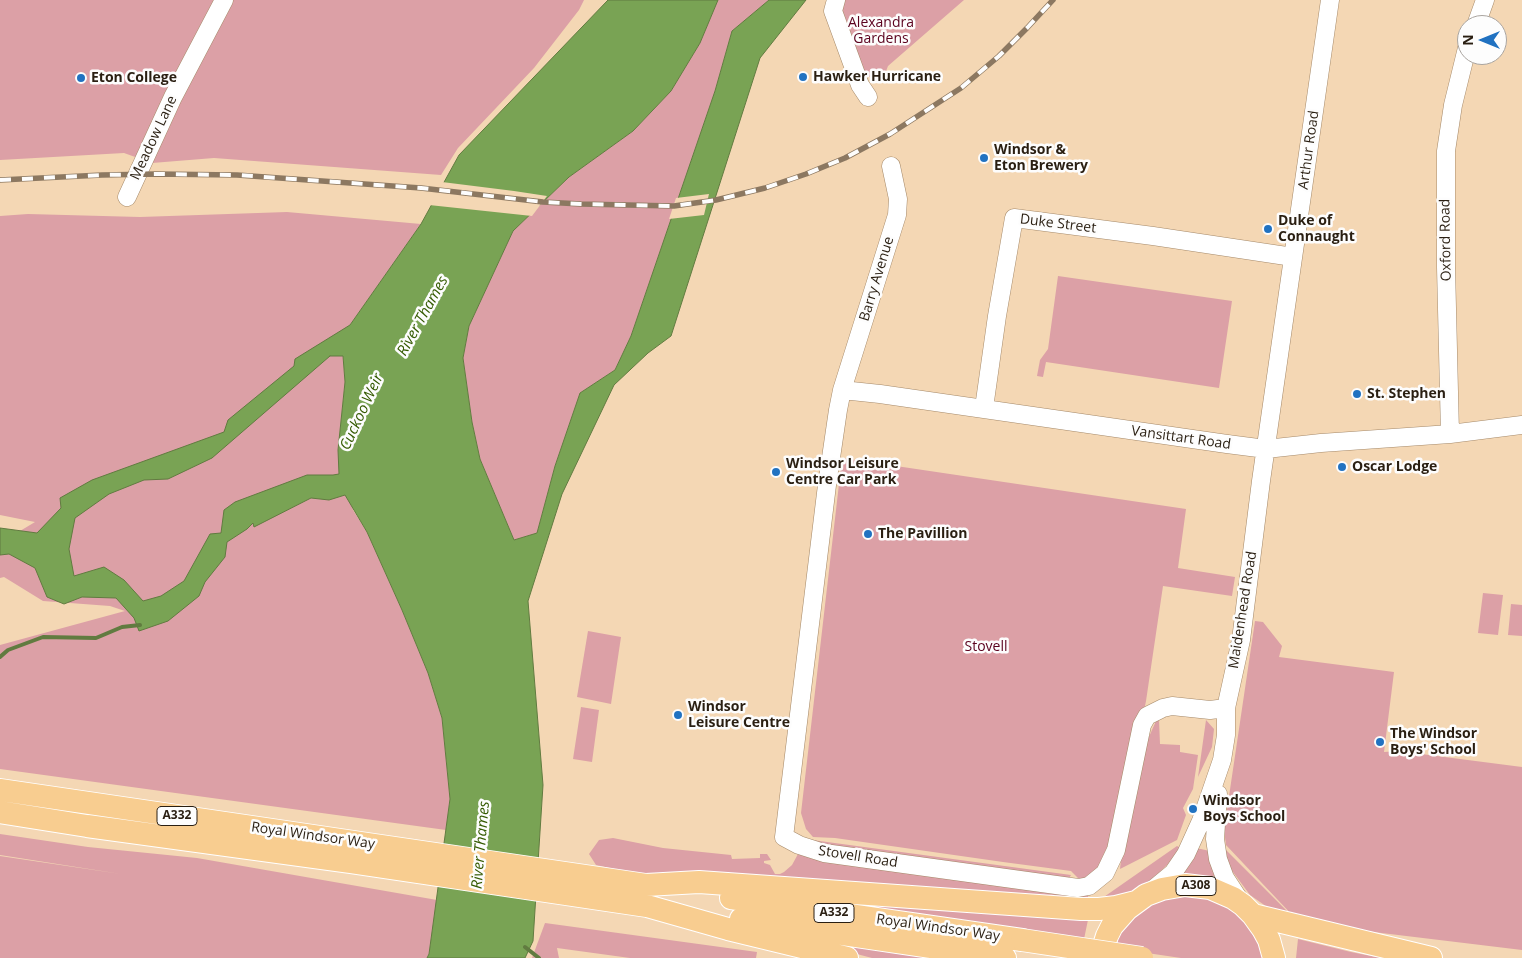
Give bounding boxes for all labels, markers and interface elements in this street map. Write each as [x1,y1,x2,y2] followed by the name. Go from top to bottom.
[848,15,914,48] park label: Alexandra Gardens
[1457,15,1507,65] north arrow
[1458,34,1477,46] text: N
[813,69,941,85] place label: Hawker Hurricane
[91,70,177,86] place label: Eton College
[797,71,809,83] marker: Hawker Hurricane
[75,72,87,84] marker: Eton College
[127,93,181,183] street label: Meadow Lane
[1295,109,1323,191] street label: Arthur Road
[994,142,1088,174] place label: Windsor & Eton Brewery
[978,152,990,164] marker: Windsor & Eton Brewery
[1437,199,1455,281] street label: Oxford Road
[1019,211,1097,237] street label: Duke Street
[1278,213,1355,246] place label: Duke of Connaught
[1262,223,1274,235] marker: Duke of Connaught
[856,235,898,323] street label: Barry Avenue
[394,273,452,359] water label: River Thames
[336,371,388,453] water label: Cuckoo Weir
[1367,386,1446,402] place label: St. Stephen
[1351,388,1363,400] marker: St. Stephen
[1130,423,1232,453] street label: Vansittart Road
[786,456,899,488] place label: Windsor Leisure Centre Car Park
[1352,459,1437,475] place label: Oscar Lodge
[1336,461,1348,473] marker: Oscar Lodge
[770,466,782,478] marker: Windsor Leisure Centre Car Park
[878,526,967,542] place label: The Pavillion
[862,528,874,540] marker: The Pavillion
[1225,550,1261,670] street label: Maidenhead Road
[964,639,1008,655] park label: Stovell
[688,699,790,732] place label: Windsor Leisure Centre
[672,709,684,721] marker: Windsor Leisure Centre
[1390,726,1477,759] place label: The Windsor Boys' School
[1374,736,1386,748] marker: The Windsor Boys' School
[1203,793,1285,826] place label: Windsor Boys School
[468,800,494,890] water label: River Thames
[1187,803,1199,815] marker: Windsor Boys School
[157,806,197,826] road number: A332
[250,819,376,853] street label: Royal Windsor Way
[817,842,899,872] street label: Stovell Road
[1176,876,1216,896] road number: A308
[814,904,854,922] road number: A332
[875,911,1001,945] street label: Royal Windsor Way

